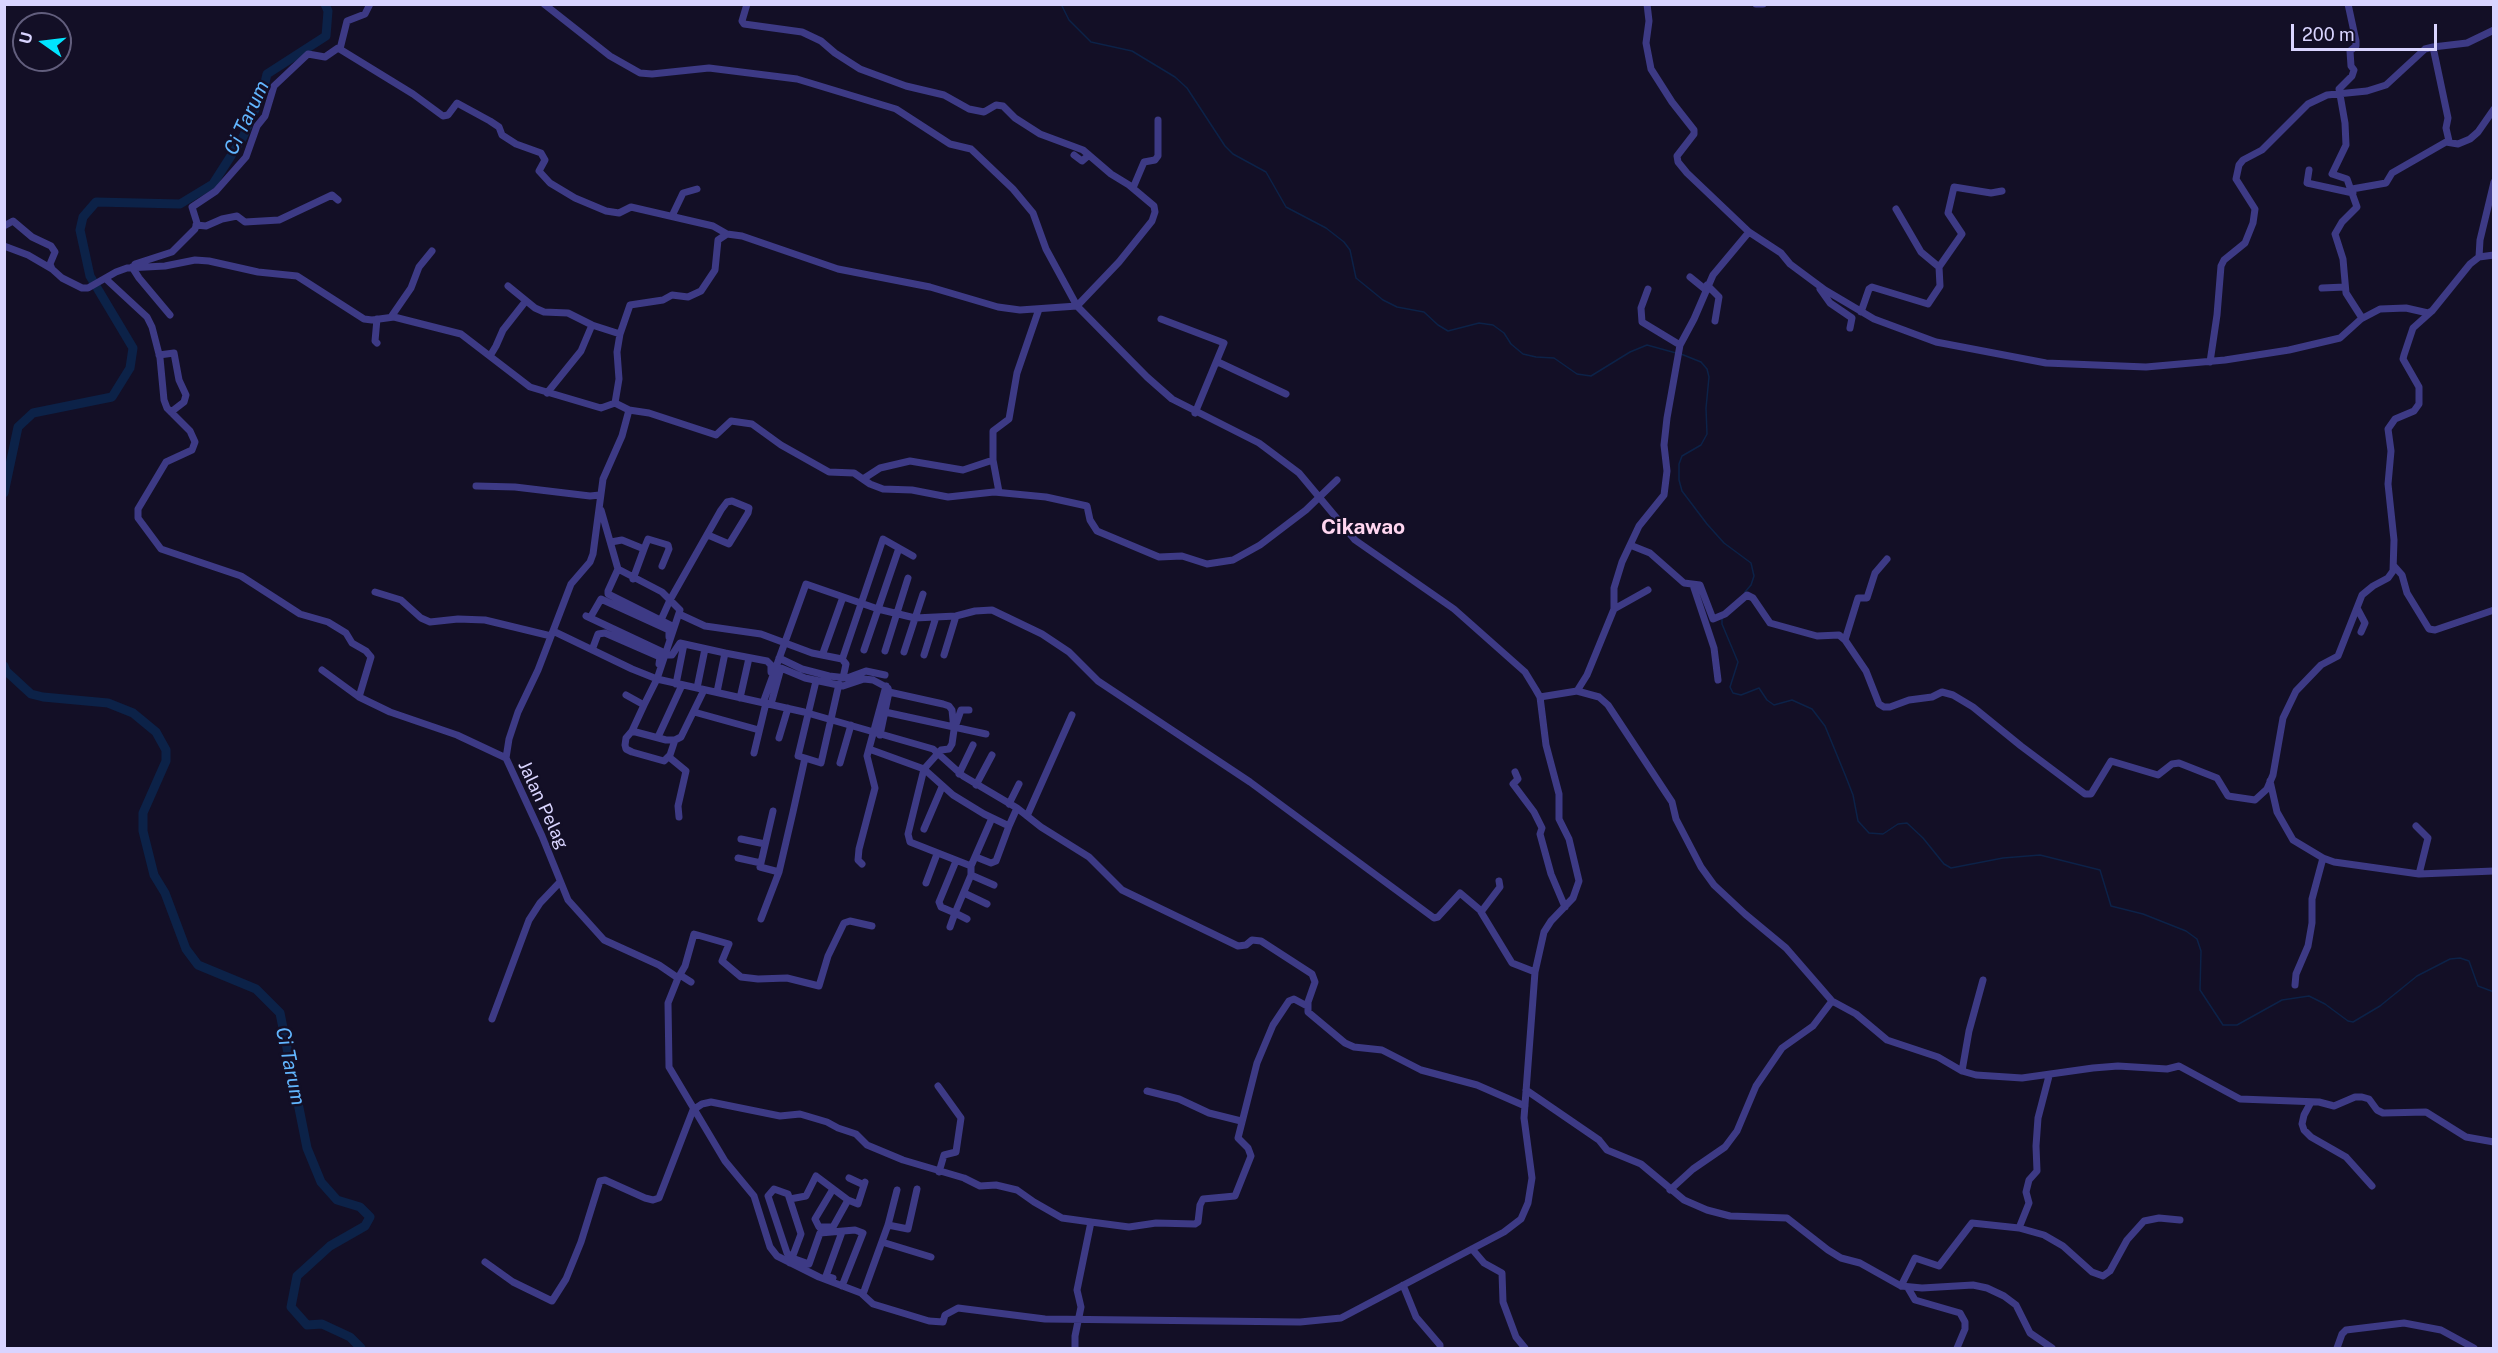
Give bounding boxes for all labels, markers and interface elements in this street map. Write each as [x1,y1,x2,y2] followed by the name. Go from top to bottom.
[12,12,72,72] north arrow
[2294,12,2440,50] scale bar
[2302,24,2355,45] text: 200 m
[15,30,37,46] text: U
[219,77,275,159] water label: Ci Tarum
[1321,515,1405,541] district label: Cikawao
[513,757,573,853] street label: Jalan Pelag
[270,1025,310,1107] water label: Ci Tarum

